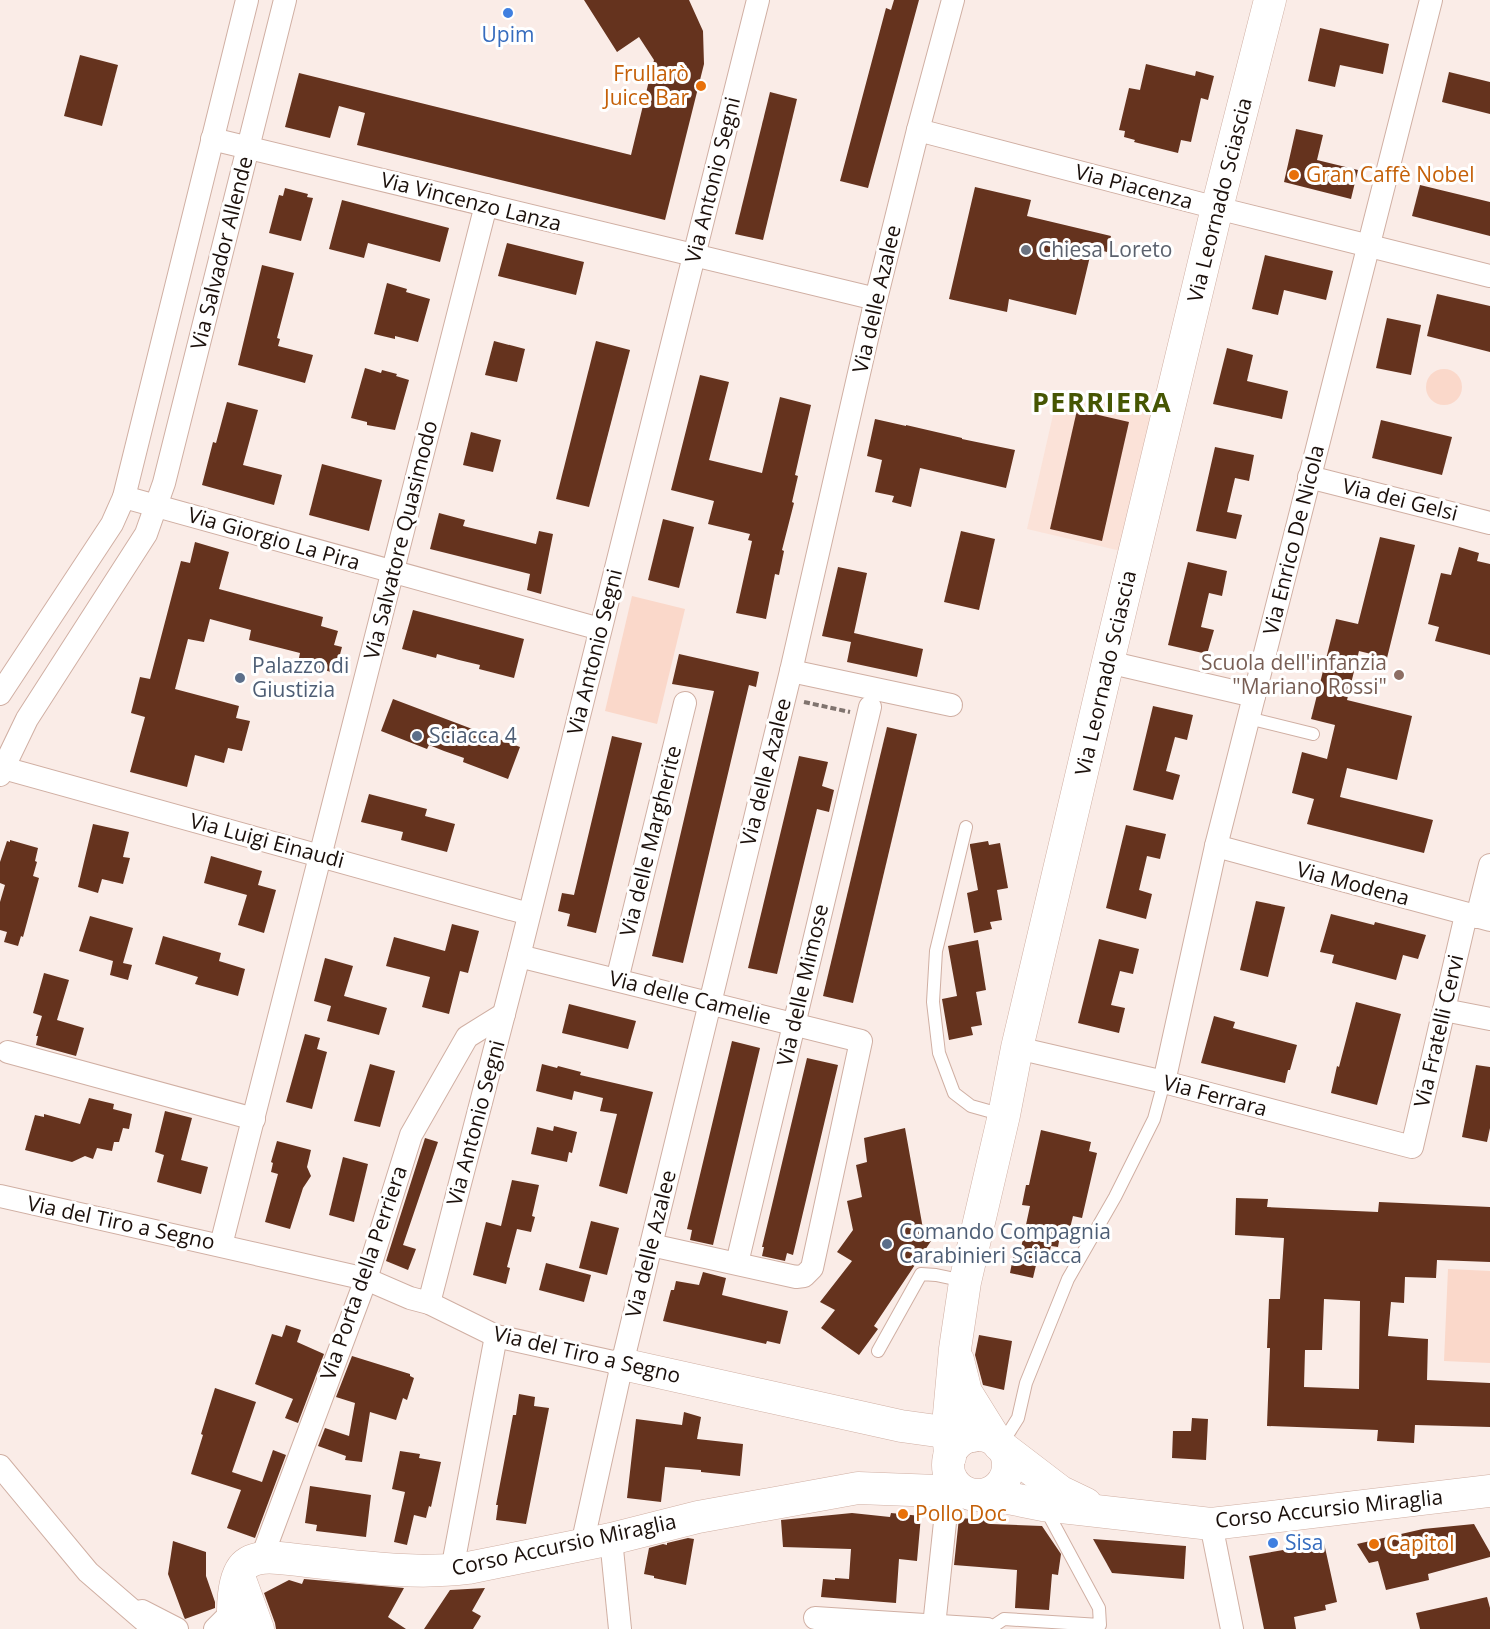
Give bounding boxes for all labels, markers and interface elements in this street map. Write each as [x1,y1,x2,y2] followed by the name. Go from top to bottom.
[501,6,515,20] marker: Upim
[482,20,534,48] place label: Upim
[602,59,689,111] place label: Frullarò Juice Bar
[694,79,708,93] marker: Frullarò Juice Bar
[678,94,746,266] street label: Via Antonio Segni
[1180,94,1258,305] street label: Via Leornado Sciascia
[183,153,259,352] street label: Via Salvador Allende
[1072,157,1196,215] street label: Via Piacenza
[1306,160,1475,188] place label: Gran Caffè Nobel
[378,165,565,237] street label: Via Vincenzo Lanza
[1287,168,1301,182] marker: Gran Caffè Nobel
[845,222,907,376] street label: Via delle Azalee
[1038,235,1172,263] place label: Chiesa Loreto
[1019,243,1033,257] marker: Chiesa Loreto
[1032,383,1172,420] district label: PERRIERA
[357,417,443,662] street label: Via Salvatore Quasimodo
[1256,442,1330,638] street label: Via Enrico De Nicola
[1340,471,1461,527] street label: Via dei Gelsi
[185,500,364,576] street label: Via Giorgio La Pira
[560,566,628,738] street label: Via Antonio Segni
[1068,567,1142,778] street label: Via Leornado Sciascia
[1201,648,1387,700] place label: Scuola dell'infanzia "Mariano Rossi"
[252,651,349,703] place label: Palazzo di Giustizia
[1392,668,1406,682] marker: Scuola dell'infanzia "Mariano Rossi"
[233,671,247,685] marker: Palazzo di Giustizia
[733,695,797,848] street label: Via delle Azalee
[429,721,517,749] place label: Sciacca 4
[410,729,424,743] marker: Sciacca 4
[613,742,687,939] street label: Via delle Margherite
[187,806,348,874] street label: Via Luigi Einaudi
[1294,855,1413,912] street label: Via Modena
[770,901,834,1069] street label: Via delle Mimose
[1407,952,1469,1110] street label: Via Fratelli Cervi
[606,963,774,1031] street label: Via delle Camelie
[439,1037,511,1209] street label: Via Antonio Segni
[1160,1068,1270,1122] street label: Via Ferrara
[313,1162,413,1383] street label: Via Porta della Perriera
[618,1167,682,1320] street label: Via delle Azalee
[25,1188,218,1256] street label: Via del Tiro a Segno
[899,1217,1111,1269] place label: Comando Compagnia Carabinieri Sciacca
[880,1237,894,1251] marker: Comando Compagnia Carabinieri Sciacca
[491,1319,684,1389] street label: Via del Tiro a Segno
[1214,1482,1444,1534] street label: Corso Accursio Miraglia
[915,1499,1007,1527] place label: Pollo Doc
[449,1507,679,1582] street label: Corso Accursio Miraglia
[896,1507,910,1521] marker: Pollo Doc
[1285,1528,1324,1556] place label: Sisa
[1386,1529,1454,1557] place label: Capitol
[1266,1536,1280,1550] marker: Sisa
[1367,1537,1381,1551] marker: Capitol

